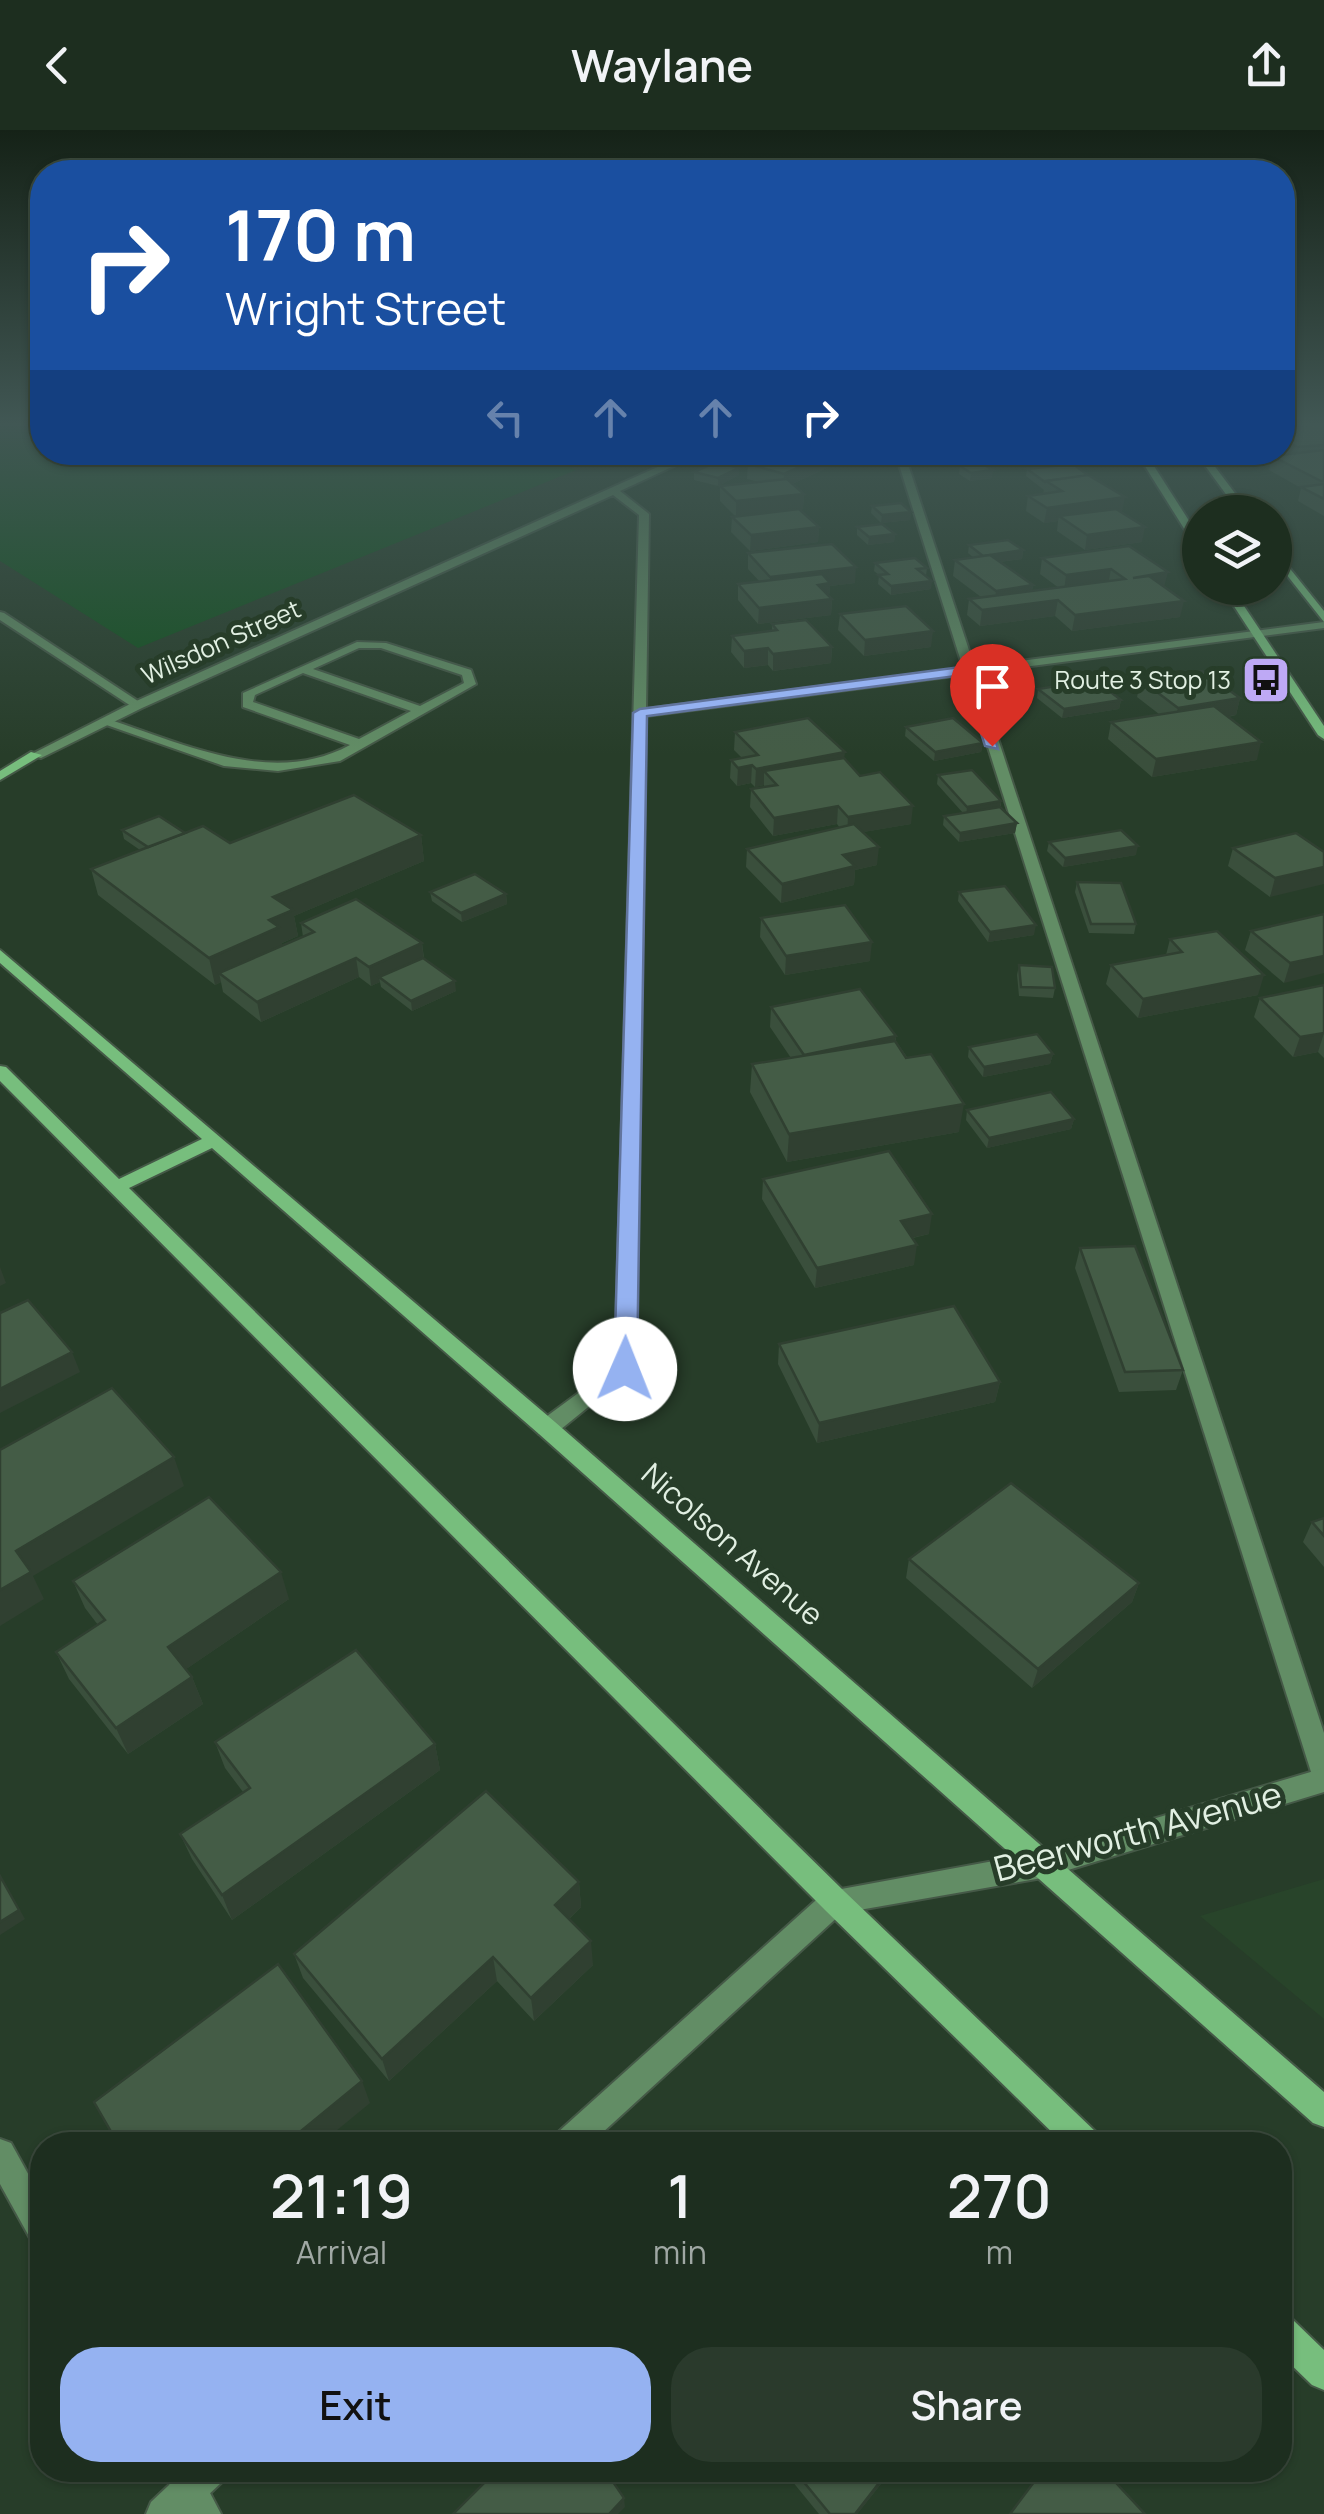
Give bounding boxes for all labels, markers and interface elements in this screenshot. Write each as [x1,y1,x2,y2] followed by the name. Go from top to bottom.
[571,34,753,96] text: Waylane
[30,38,85,93] icon: back
[1239,38,1294,93] icon: share
[225,186,416,282] text: 170 m
[60,200,190,330] icon: right
[225,277,506,339] text: Wright Street
[478,390,533,445] icon: left
[583,390,638,445] icon: ahead
[688,390,743,445] icon: ahead
[793,390,848,445] icon: right
[1182,495,1292,605] map controls
[1182,495,1292,605] button: layers
[136,591,306,692] street label: Wilsdon Street
[950,644,1035,747] pin
[1240,654,1292,706] bus stop icon: Route 3 Stop 13
[965,659,1020,714] icon: arrive
[1055,662,1231,697] place label: Route 3 Stop 13
[573,1317,677,1421] position arrow
[633,1453,833,1634] street label: Nicolson Avenue
[989,1770,1287,1893] street label: Beerworth Avenue
[270,2154,413,2236] text: 21:19
[667,2154,693,2236] text: 1
[947,2154,1052,2236] text: 270
[296,2230,387,2274] text: Arrival
[653,2230,707,2274] text: min
[986,2230,1013,2274] text: m
[60,2347,651,2462] button: Exit
[671,2347,1262,2462] button: Share

